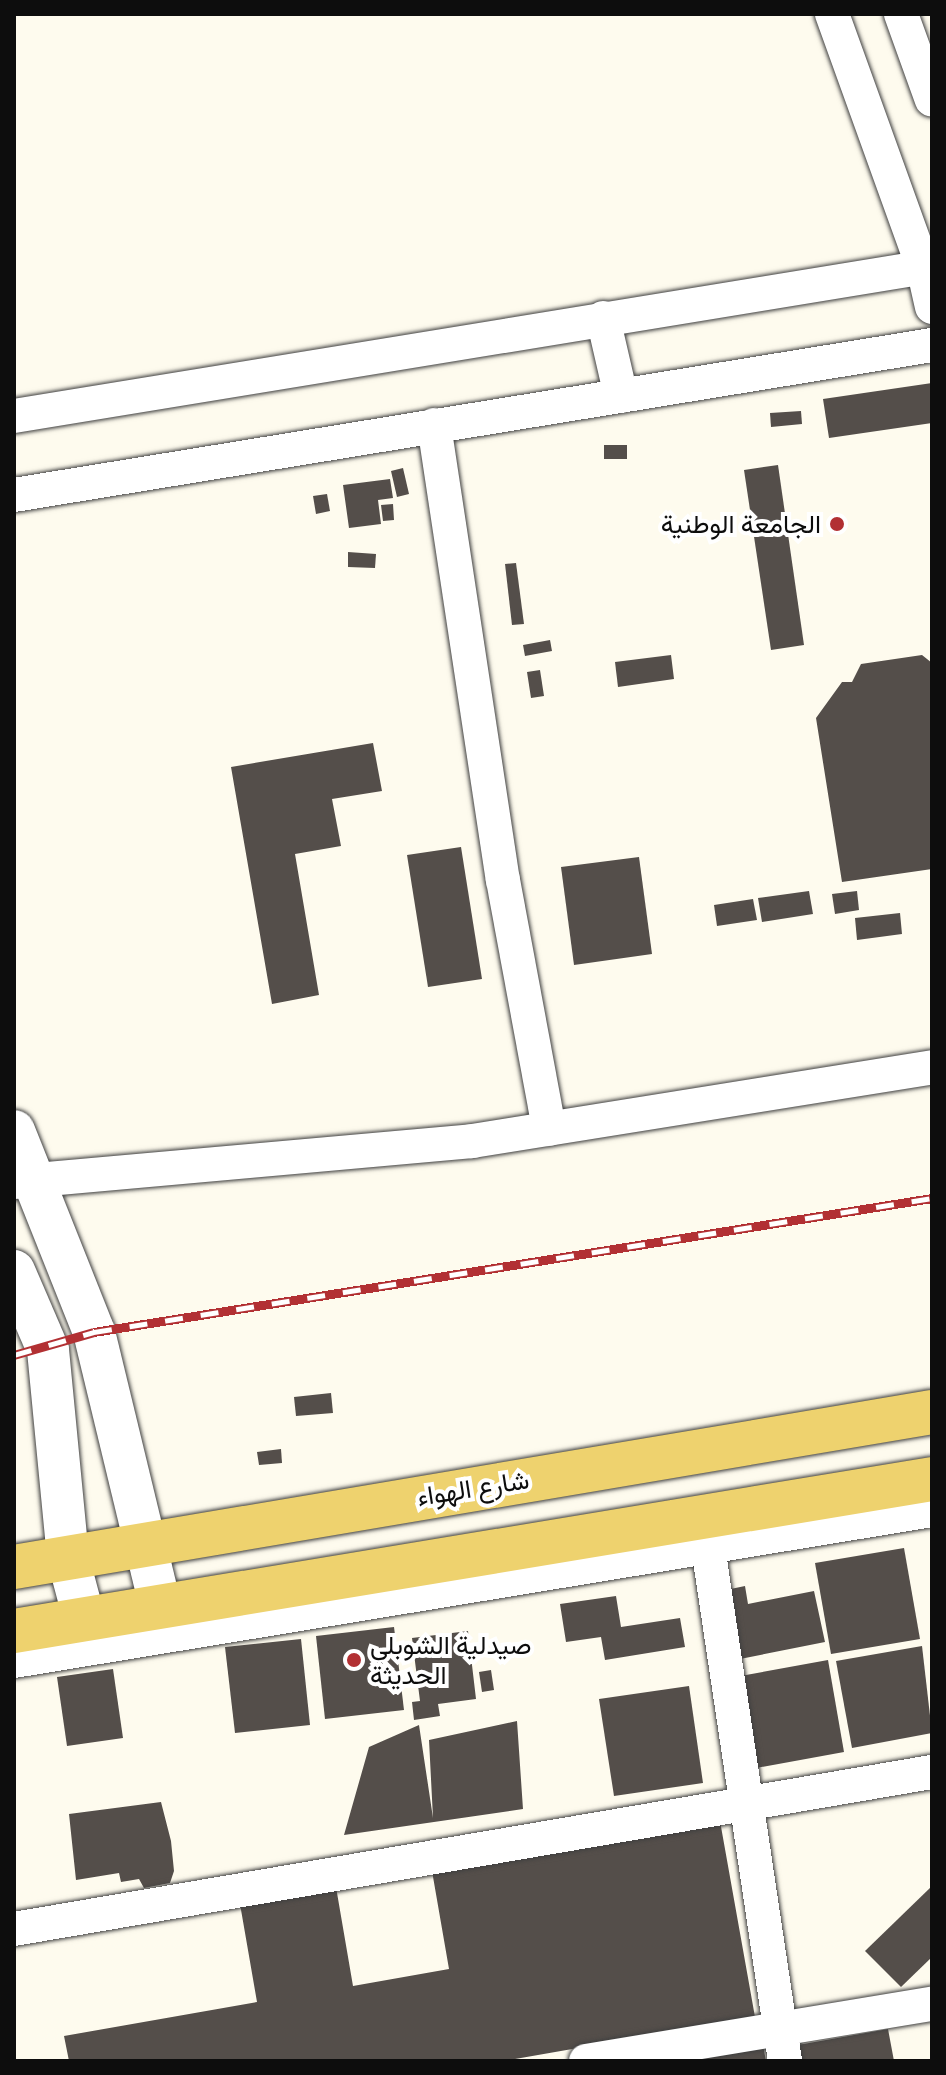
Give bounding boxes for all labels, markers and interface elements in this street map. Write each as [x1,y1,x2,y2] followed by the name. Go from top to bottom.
[661,508,821,540] place label: الجامعة الوطنية
[828,515,846,533] marker: الجامعة الوطنية
[415,1464,531,1512] street label: شارع الهواء
[370,1629,531,1690] place label: صيدلية الشوبلي الحديثة
[345,1651,363,1669] marker: صيدلية الشوبلي الحديثة

